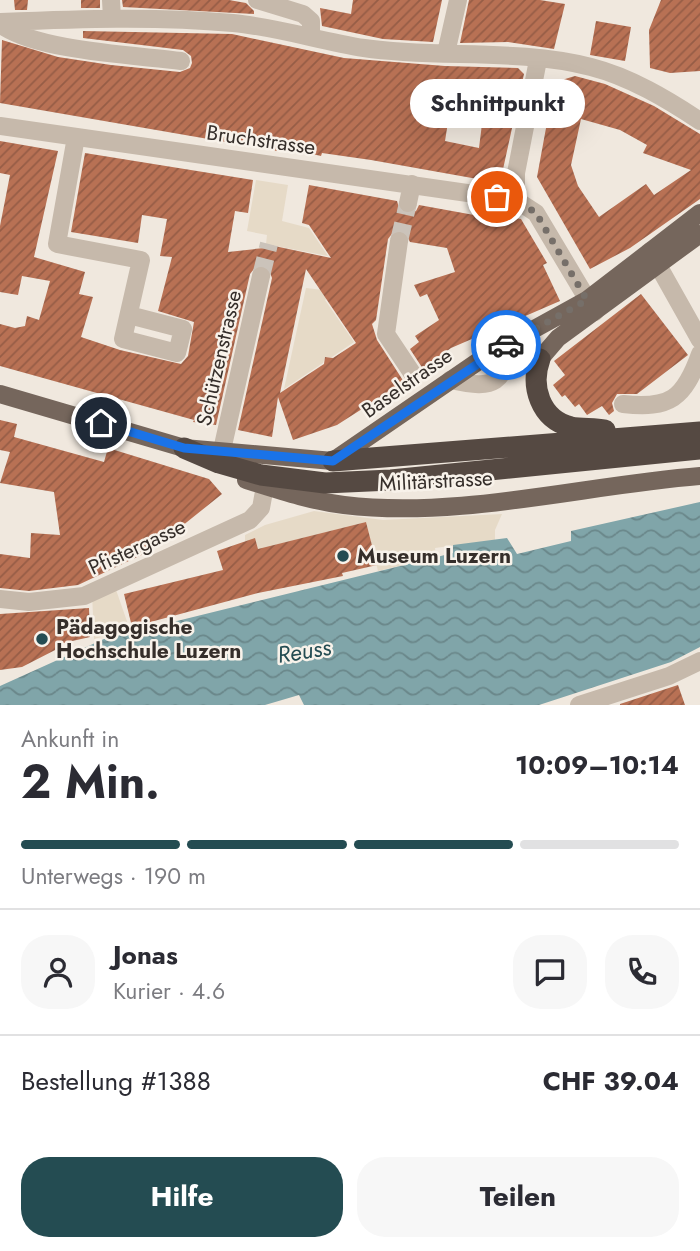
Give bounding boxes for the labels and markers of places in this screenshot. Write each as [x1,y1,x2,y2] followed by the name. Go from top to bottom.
[410,78,584,127] callout: Schnittpunkt
[467,167,527,227] pin
[71,393,131,453] pin
[357,541,511,571] place label: Museum Luzern
[335,548,351,564] marker: Museum Luzern
[56,612,241,666] place label: Pädagogische Hochschule Luzern
[34,631,50,647] marker: Pädagogische Hochschule Luzern

